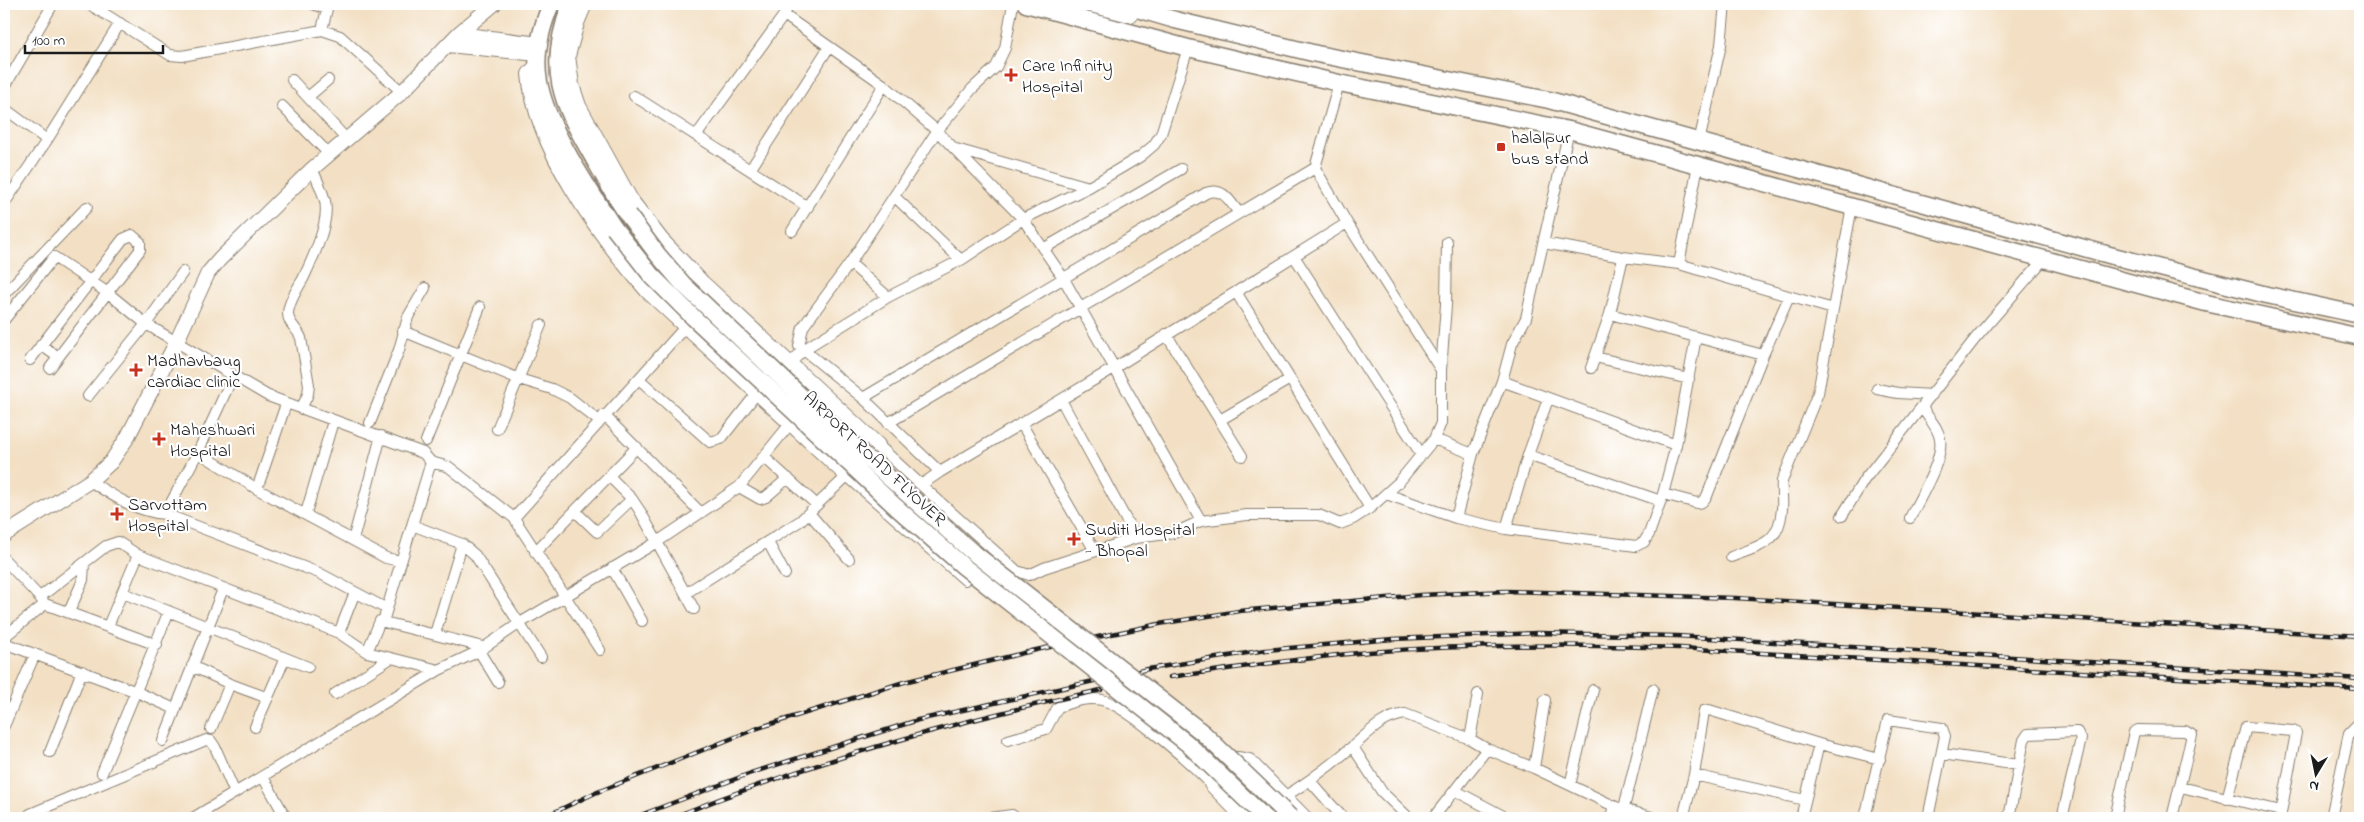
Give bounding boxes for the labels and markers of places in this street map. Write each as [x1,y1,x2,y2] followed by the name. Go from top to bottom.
[1022,54,1113,101] place label: Care Infinity Hospital
[1004,68,1018,82] marker: Care Infinity Hospital
[1511,126,1588,173] place label: halalpur bus stand
[1495,141,1507,153] marker: halalpur bus stand
[147,349,241,396] place label: Madhavbaug cardiac clinic
[129,363,143,377] marker: Madhavbaug cardiac clinic
[170,418,255,465] place label: Maheshwari Hospital
[152,432,166,446] marker: Maheshwari Hospital
[128,493,207,540] place label: Sarvottam Hospital
[110,507,124,521] marker: Sarvottam Hospital
[1085,518,1195,565] place label: Suditi Hospital - Bhopal
[1067,532,1081,546] marker: Suditi Hospital - Bhopal

